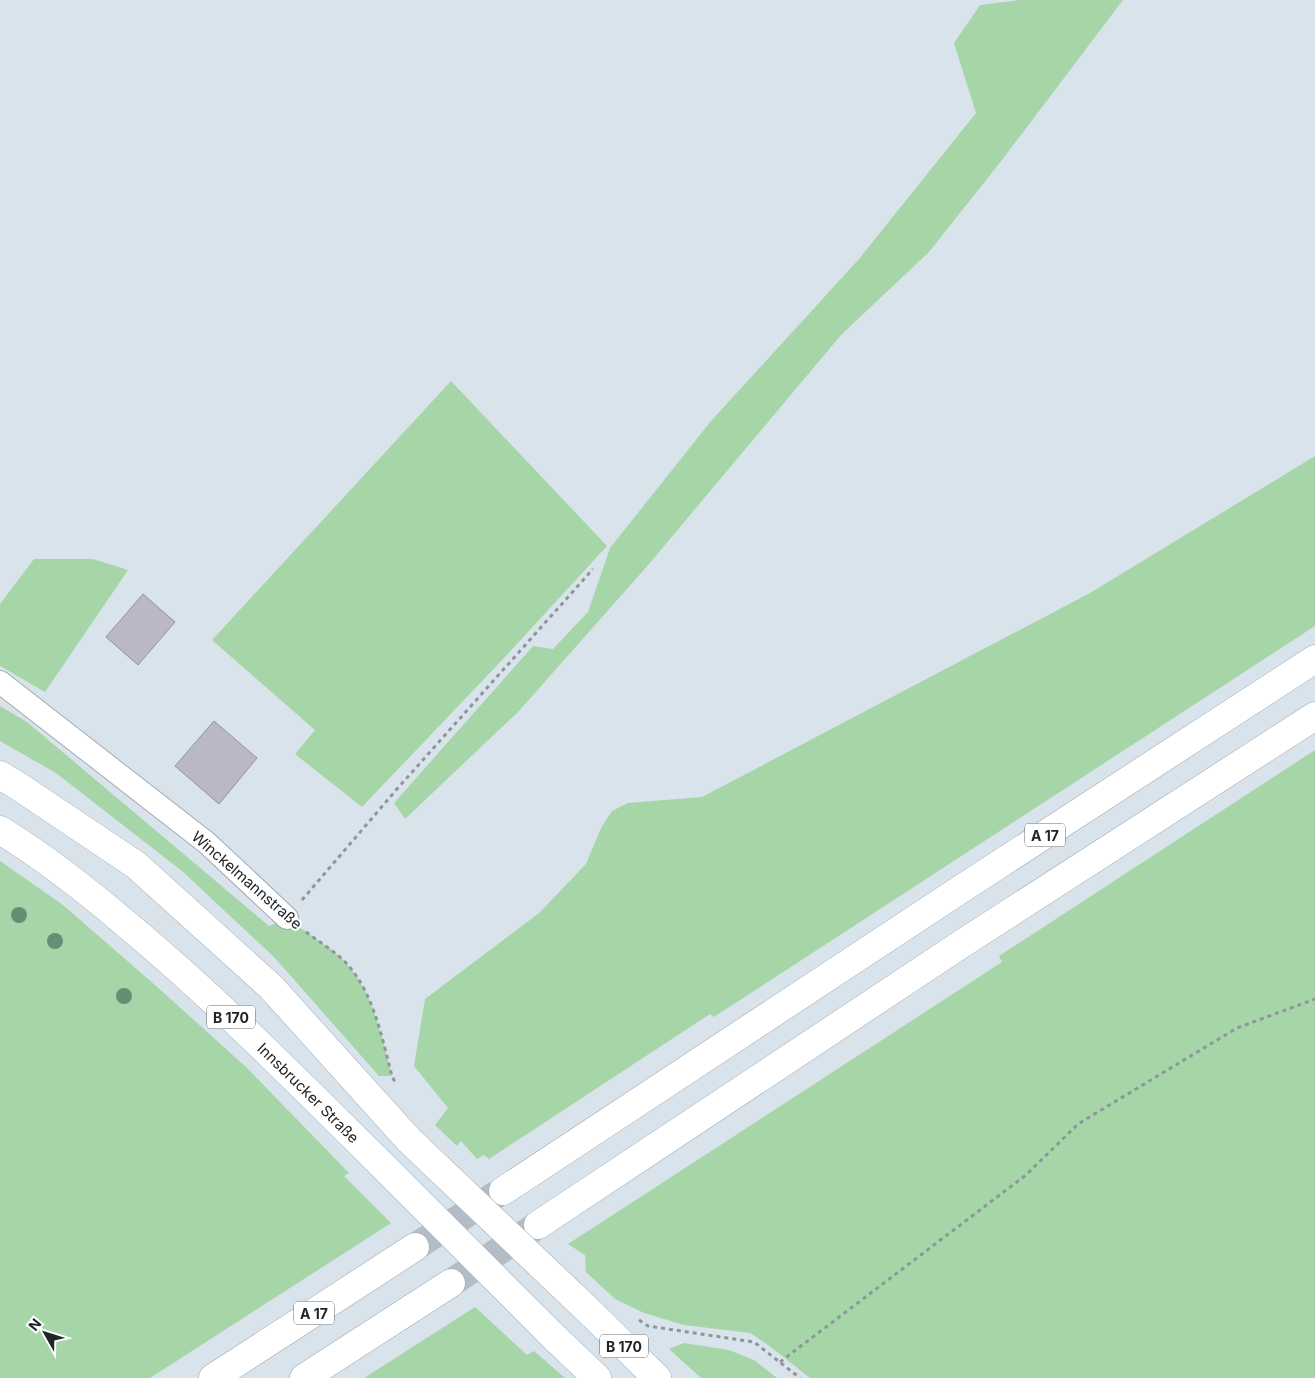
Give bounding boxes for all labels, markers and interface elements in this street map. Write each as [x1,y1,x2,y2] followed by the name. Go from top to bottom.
[1025,824,1065,846] road number: A 17
[188,827,306,933] street label: Winckelmannstraße
[207,1006,255,1028] road number: B 170
[254,1038,363,1147] street label: Innsbrucker Straße
[294,1302,334,1325] road number: A 17
[20,1308,70,1358] north arrow
[25,1315,44,1334] text: N
[600,1334,648,1358] road number: B 170

